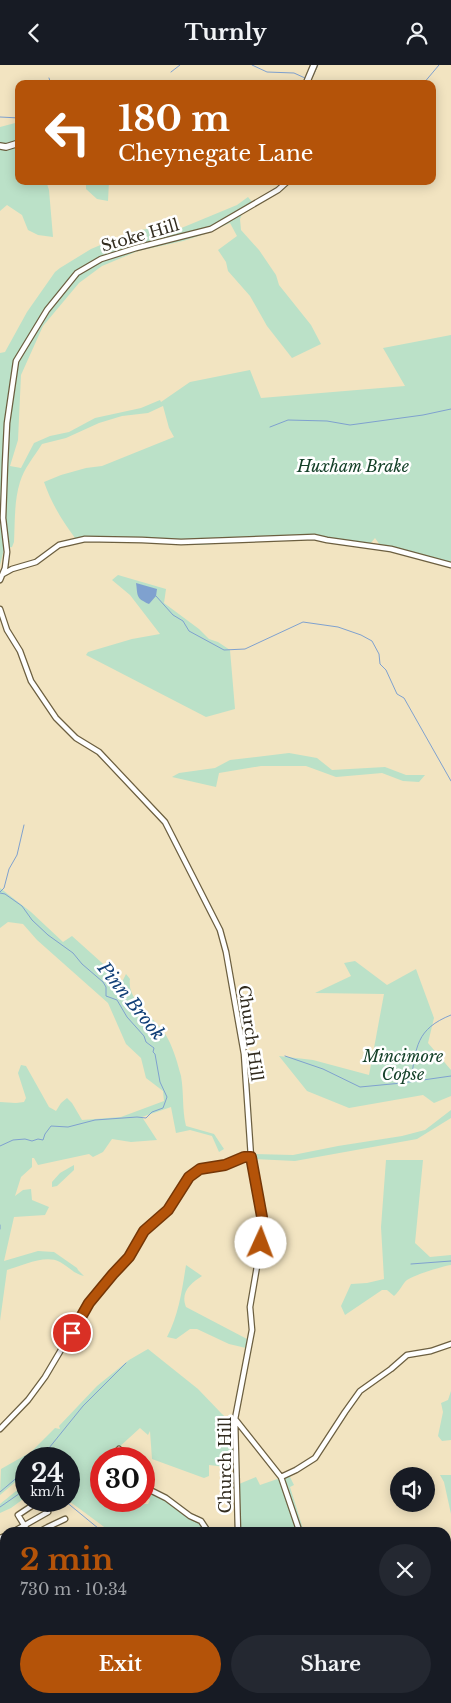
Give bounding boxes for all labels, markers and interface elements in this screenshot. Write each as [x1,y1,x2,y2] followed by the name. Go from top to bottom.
[20,19,48,47] icon: back
[185,19,266,46] text: Turnly
[403,19,431,47] icon: person
[118,97,230,140] text: 180 m
[35,100,100,165] icon: left
[118,140,313,167] text: Cheynegate Lane
[99,214,181,256] street label: Stoke Hill
[296,456,410,476] park label: Huxham Brake
[92,957,169,1045] water label: Pinn Brook
[234,984,268,1082] street label: Church Hill
[362,1046,444,1084] park label: Mincimore Copse
[234,1216,286,1268] position arrow
[51,1312,93,1354] pin
[58,1319,86,1347] icon: arrive
[215,1417,235,1513] street label: Church Hill
[90,1447,155,1512] speed limit sign: 30
[31,1458,64,1489] text: 24
[390,1467,435,1512] map controls
[390,1467,435,1512] button: sound
[30,1484,65,1499] text: km/h
[20,1541,113,1578] text: 2 min
[379,1544,431,1596] button: close
[20,1579,127,1599] text: 730 m · 10:34
[20,1635,221,1693] button: Exit
[231,1635,431,1693] button: Share

